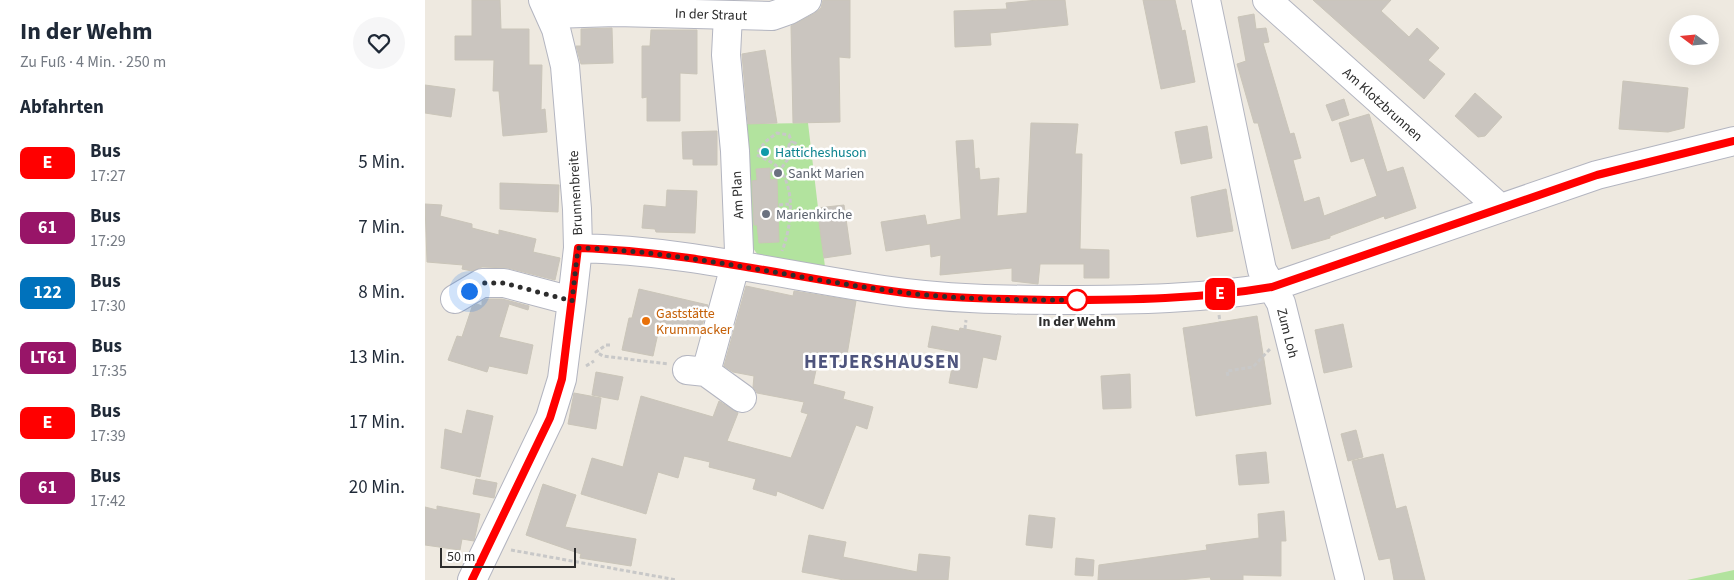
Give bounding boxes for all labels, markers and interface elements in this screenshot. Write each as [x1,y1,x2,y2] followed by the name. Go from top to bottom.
[674,4,748,26] street label: In der Straut
[20,14,153,49] text: In der Wehm
[1669,15,1719,65] north arrow
[1669,15,1719,65] map controls
[353,17,405,69] button: heart
[20,51,166,73] text: Zu Fuß · 4 Min. · 250 m
[1338,63,1427,146] street label: Am Klotzbrunnen
[20,94,104,121] text: Abfahrten
[90,138,121,165] text: Bus
[775,143,867,163] place label: Hatticheshuson
[759,146,771,158] marker: Hatticheshuson
[358,149,405,176] text: 5 Min.
[43,150,52,175] text: E
[564,150,588,236] street label: Brunnenbreite
[788,164,865,184] place label: Sankt Marien
[90,165,126,187] text: 17:27
[772,167,784,179] marker: Sankt Marien
[727,170,749,220] street label: Am Plan
[90,203,121,230] text: Bus
[776,205,852,225] place label: Marienkirche
[760,208,772,220] marker: Marienkirche
[358,214,405,241] text: 7 Min.
[38,215,57,240] text: 61
[90,230,126,252] text: 17:29
[90,268,121,295] text: Bus
[1204,278,1236,310] line badge: E
[358,279,405,306] text: 8 Min.
[457,279,482,304] your location
[33,280,62,305] text: 122
[1215,281,1225,306] text: E
[1066,289,1088,311] marker: In der Wehm
[90,295,126,317] text: 17:30
[656,304,732,340] place label: Gaststätte Krummacker
[1271,306,1303,360] street label: Zum Loh
[1038,312,1116,332] place label: In der Wehm
[640,315,652,327] marker: Gaststätte Krummacker
[91,333,122,360] text: Bus
[349,344,405,371] text: 13 Min.
[30,345,66,370] text: LT61
[804,349,960,376] district label: HETJERSHAUSEN
[91,360,127,382] text: 17:35
[90,398,121,425] text: Bus
[349,409,405,436] text: 17 Min.
[43,410,52,435] text: E
[90,425,126,447] text: 17:39
[90,463,121,490] text: Bus
[349,474,405,501] text: 20 Min.
[38,475,57,500] text: 61
[90,490,126,512] text: 17:42
[440,545,576,568] scale bar
[447,547,475,567] text: 50 m

